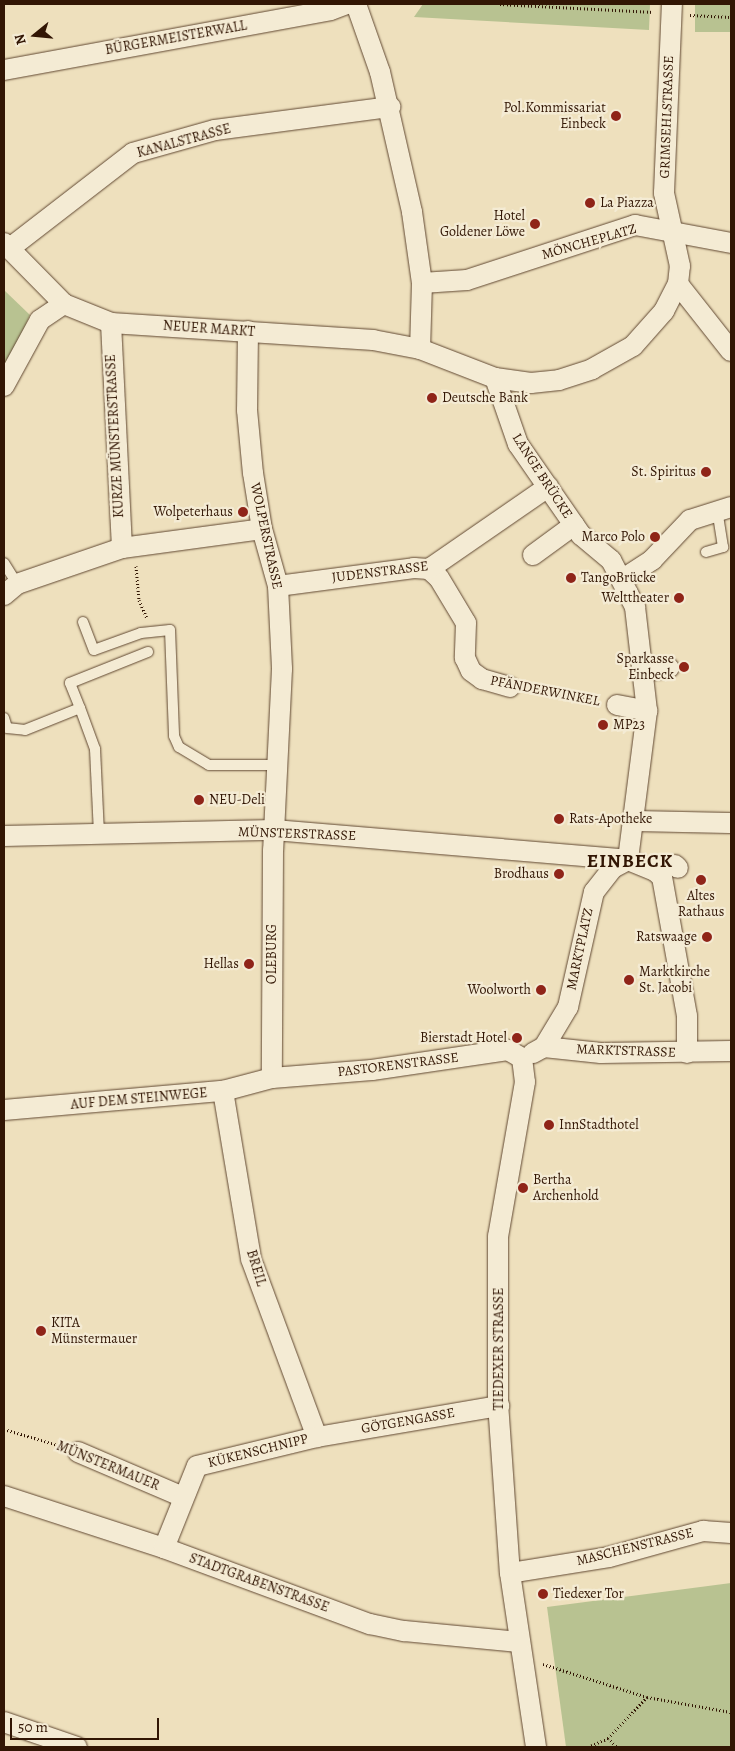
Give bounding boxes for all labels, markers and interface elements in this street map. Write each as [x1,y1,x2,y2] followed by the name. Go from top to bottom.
[10,10,60,60] north arrow
[104,17,248,59] street label: BÜRGERMEISTERWALL
[10,32,31,47] text: N
[656,55,678,179] street label: GRIMSEHLSTRASSE
[503,100,606,132] place label: Pol.Kommissariat Einbeck
[610,110,622,122] marker: Pol.Kommissariat Einbeck
[135,120,233,162] street label: KANALSTRASSE
[600,195,654,211] place label: La Piazza
[584,197,596,209] marker: La Piazza
[440,208,525,240] place label: Hotel Goldener Löwe
[529,218,541,230] marker: Hotel Goldener Löwe
[540,220,638,264] street label: MÖNCHEPLATZ
[162,317,256,341] street label: NEUER MARKT
[102,354,128,518] street label: KURZE MÜNSTERSTRASSE
[442,390,528,406] place label: Deutsche Bank
[426,392,438,404] marker: Deutsche Bank
[508,430,576,522] street label: LANGE BRÜCKE
[631,464,696,480] place label: St. Spiritus
[700,466,712,478] marker: St. Spiritus
[246,481,286,591] street label: WOLPERSTRASSE
[153,504,233,520] place label: Wolpeterhaus
[237,506,249,518] marker: Wolpeterhaus
[582,529,645,545] place label: Marco Polo
[649,531,661,543] marker: Marco Polo
[331,558,429,586] street label: JUDENSTRASSE
[581,570,656,586] place label: TangoBrücke
[565,572,577,584] marker: TangoBrücke
[602,590,669,606] place label: Welttheater
[673,592,685,604] marker: Welttheater
[617,651,674,684] place label: Sparkasse Einbeck
[678,661,690,673] marker: Sparkasse Einbeck
[489,672,601,710] street label: PFÄNDERWINKEL
[613,717,645,733] place label: MP23
[597,719,609,731] marker: MP23
[209,792,265,808] place label: NEU-Deli
[193,794,205,806] marker: NEU-Deli
[569,811,652,827] place label: Rats-Apotheke
[553,813,565,825] marker: Rats-Apotheke
[238,824,356,844] street label: MÜNSTERSTRASSE
[586,851,674,873] district label: EINBECK
[494,866,549,882] place label: Brodhaus
[553,868,565,880] marker: Brodhaus
[695,874,707,886] marker: Altes Rathaus
[678,888,724,920] place label: Altes Rathaus
[563,906,597,992] street label: MARKTPLATZ
[264,924,280,984] street label: OLEBURG
[636,929,697,945] place label: Ratswaage
[701,931,713,943] marker: Ratswaage
[203,956,239,972] place label: Hellas
[243,958,255,970] marker: Hellas
[639,964,710,996] place label: Marktkirche St. Jacobi
[623,974,635,986] marker: Marktkirche St. Jacobi
[468,982,531,998] place label: Woolworth
[535,984,547,996] marker: Woolworth
[420,1030,507,1046] place label: Bierstadt Hotel
[511,1032,523,1044] marker: Bierstadt Hotel
[576,1041,676,1061] street label: MARKTSTRASSE
[336,1049,460,1081] street label: PASTORENSTRASSE
[70,1085,208,1113] street label: AUF DEM STEINWEGE
[559,1117,639,1133] place label: InnStadthotel
[543,1119,555,1131] marker: InnStadthotel
[533,1172,599,1204] place label: Bertha Archenhold
[517,1182,529,1194] marker: Bertha Archenhold
[243,1248,269,1288] street label: BREIL
[491,1288,507,1410] street label: TIEDEXER STRASSE
[51,1315,137,1348] place label: KITA Münstermauer
[35,1325,47,1337] marker: KITA Münstermauer
[360,1405,456,1437] street label: GÖTGENGASSE
[206,1430,310,1472] street label: KÜKENSCHNIPP
[54,1438,162,1494] street label: MÜNSTERMAUER
[575,1524,695,1570] street label: MASCHENSTRASSE
[187,1550,331,1616] street label: STADTGRABENSTRASSE
[553,1586,624,1602] place label: Tiedexer Tor
[537,1588,549,1600] marker: Tiedexer Tor
[12,1708,161,1740] scale bar
[18,1717,48,1737] text: 50 m

